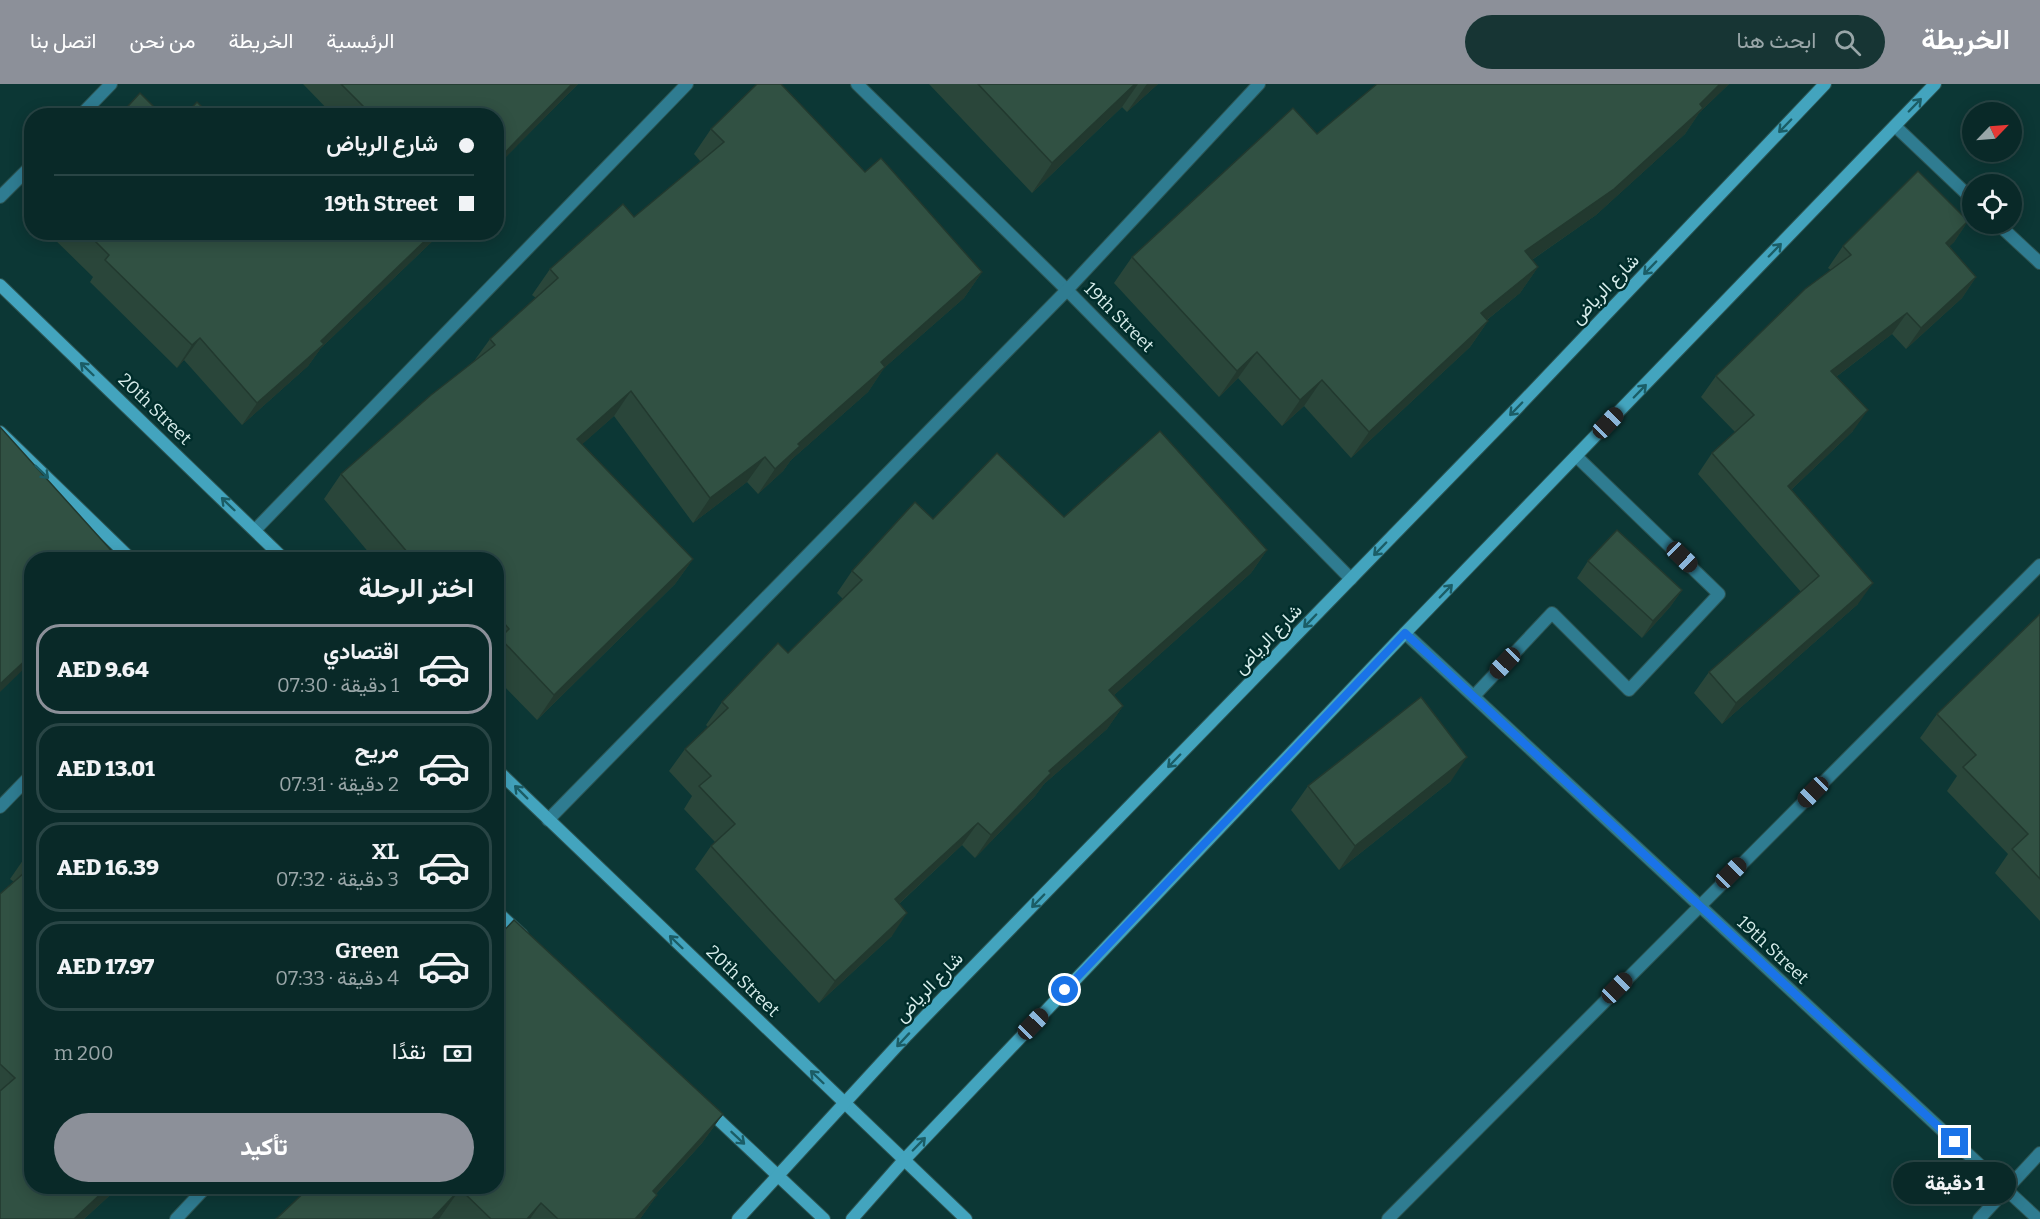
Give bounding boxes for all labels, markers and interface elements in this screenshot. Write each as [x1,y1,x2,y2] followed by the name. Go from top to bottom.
[1465,15,1885,69] search box
[1921,23,2010,56] text: الخريطة
[1831,26,1864,59] icon: search
[1736,27,1816,54] text: ابحث هنا
[30,28,96,54] text: اتصل بنا
[129,28,195,54] text: من نحن
[228,28,293,54] text: الخريطة
[326,28,394,54] text: الرئيسية
[1908,98,1922,113] one-way arrow
[1962,102,2022,162] north arrow
[1962,102,2022,234] map controls
[1777,119,1792,134] one-way arrow
[326,130,438,157] text: شارع الرياض
[1962,174,2022,234] button: locate
[324,190,438,217] text: 19th Street
[1768,243,1782,258] one-way arrow
[1566,249,1645,329] street label: شارع الرياض
[1643,260,1658,275] one-way arrow
[1079,277,1159,357] street label: 19th Street
[80,361,95,376] one-way arrow
[114,369,197,450] street label: 20th Street
[1632,383,1647,398] one-way arrow
[1509,402,1523,417] one-way arrow
[1589,404,1627,442] car
[35,465,50,480] one-way arrow
[220,497,235,511] one-way arrow
[1663,538,1701,576] car
[1373,542,1388,557] one-way arrow
[358,572,474,604] text: اختر الرحلة
[1438,584,1453,599] one-way arrow
[1229,599,1308,679] street label: شارع الرياض
[1304,613,1318,628] one-way arrow
[323,638,399,665] text: اقتصادي
[417,642,471,696] icon: car
[1486,644,1524,682] car
[57,656,149,683] text: AED 9.64
[277,673,399,697] text: 1 دقيقة · 07:30
[355,737,399,764] text: مريح
[417,741,471,795] icon: car
[1167,753,1182,768] one-way arrow
[57,755,155,782] text: AED 13.01
[279,772,399,796] text: 2 دقيقة · 07:31
[1794,773,1832,811] car
[513,785,528,800] one-way arrow
[372,838,399,865] text: XL
[417,840,471,894] icon: car
[57,854,159,881] text: AED 16.39
[1712,854,1750,892] car
[276,867,399,891] text: 3 دقيقة · 07:32
[1031,893,1046,908] one-way arrow
[1733,911,1814,989] street label: 19th Street
[669,935,684,949] one-way arrow
[335,937,399,964] text: Green
[417,939,471,993] icon: car
[702,941,785,1022] street label: 20th Street
[890,947,969,1027] street label: شارع الرياض
[57,953,154,980] text: AED 17.97
[275,966,399,990] text: 4 دقيقة · 07:33
[1598,969,1636,1007] car
[1051,976,1078,1003] route start
[1014,1005,1052,1043] car
[896,1033,910,1048] one-way arrow
[441,1037,474,1070] icon: cash
[392,1038,426,1065] text: نقدًا
[54,1041,114,1065] text: 200 m
[810,1070,825,1084] one-way arrow
[54,1113,474,1182] button: تأكيد
[1941,1128,1968,1155] route end
[731,1131,746,1146] one-way arrow
[912,1137,926,1152] one-way arrow
[1894,1163,2016,1205] callout: 1 دقيقة
[1925,1171,1984,1195] text: 1 دقيقة

